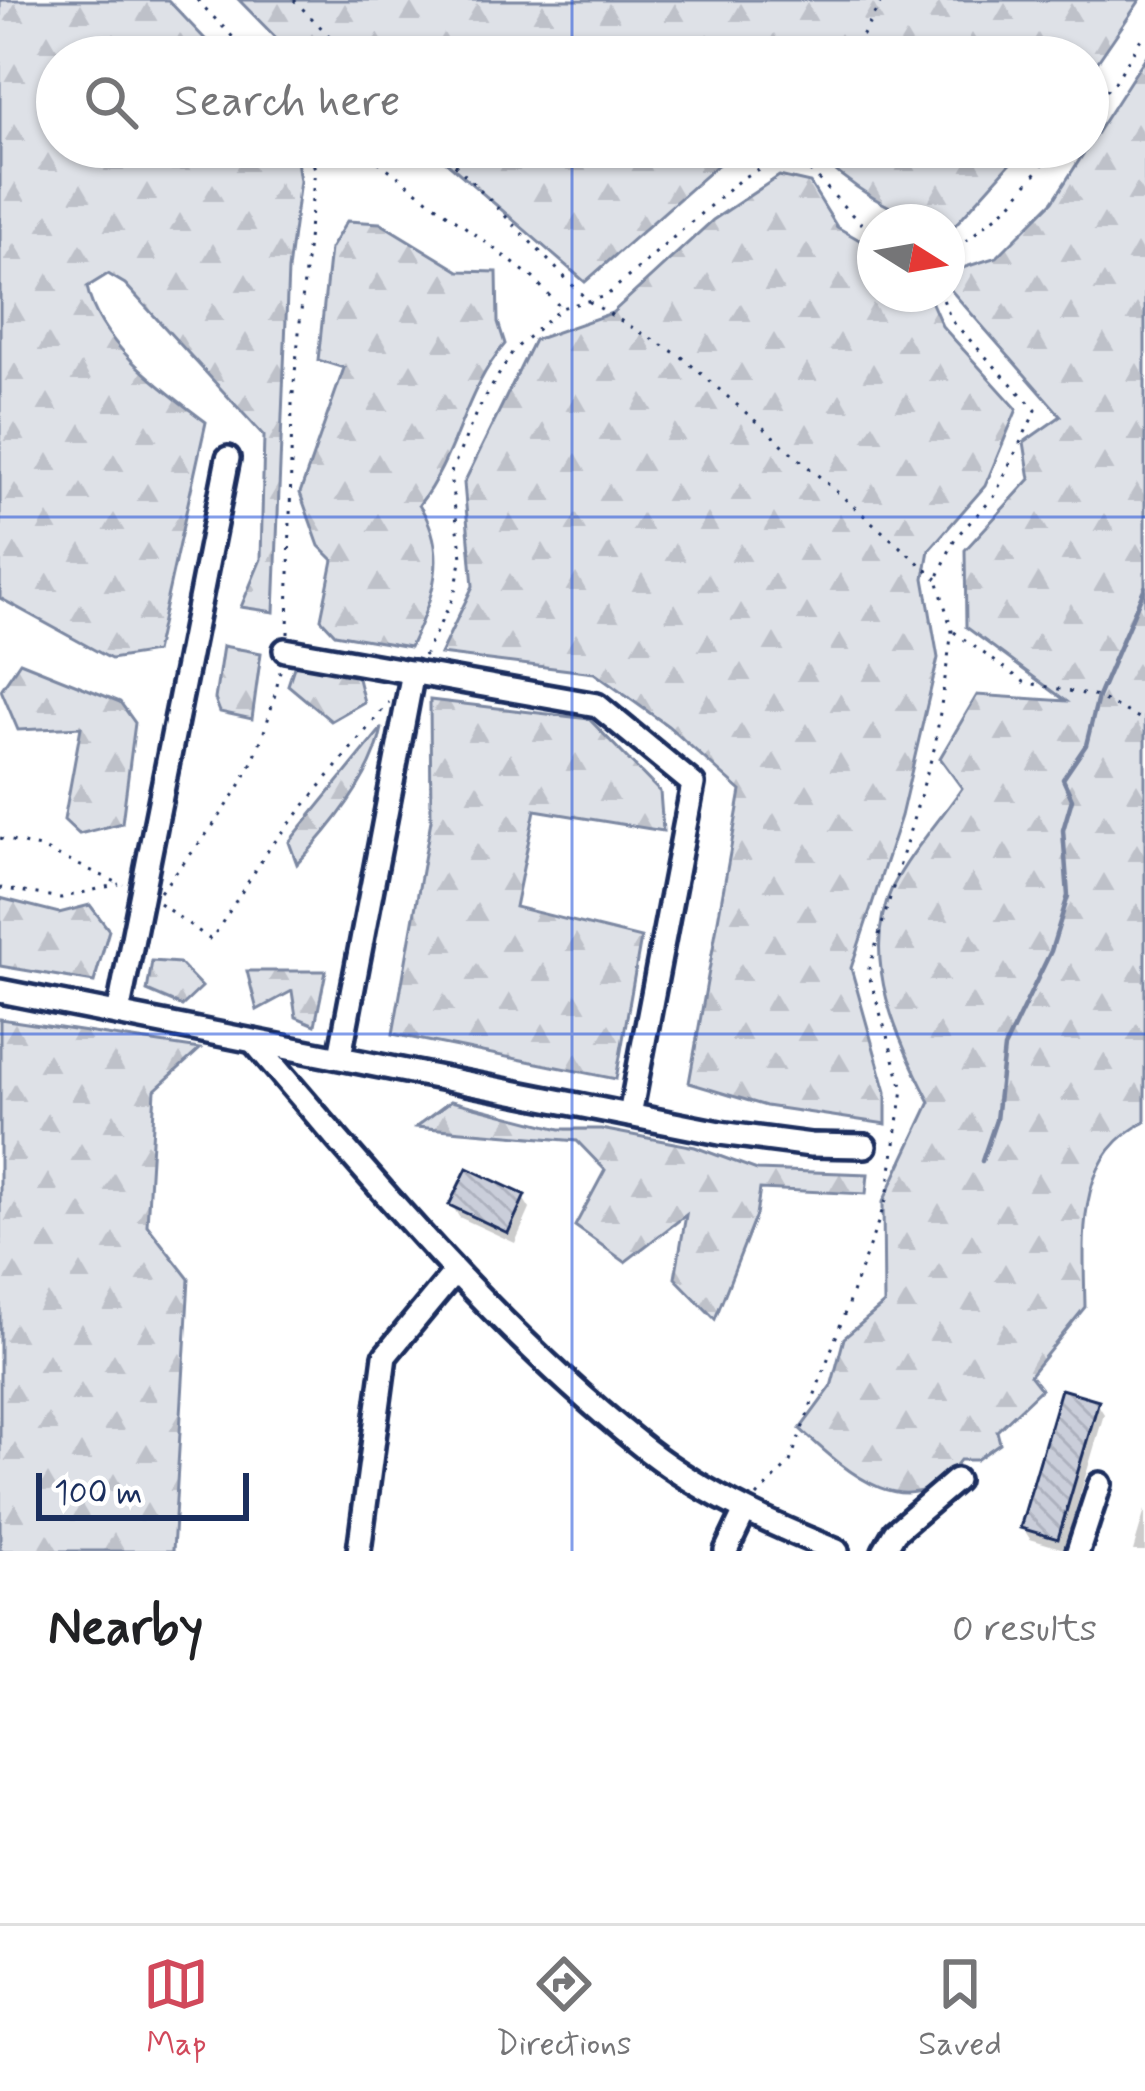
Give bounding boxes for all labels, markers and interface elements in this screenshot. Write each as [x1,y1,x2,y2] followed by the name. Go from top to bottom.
[36,36,1109,168] search box
[78,69,144,135] icon: search
[174,73,401,132] text: Search here
[857,204,965,312] north arrow
[36,1467,249,1520] scale bar
[54,1472,143,1516] text: 100 m
[48,1596,203,1662] text: Nearby
[952,1604,1097,1655] text: 0 results
[143,1951,209,2067] tab: Map
[496,1951,632,2067] tab: Directions
[918,1951,1002,2067] tab: Saved

